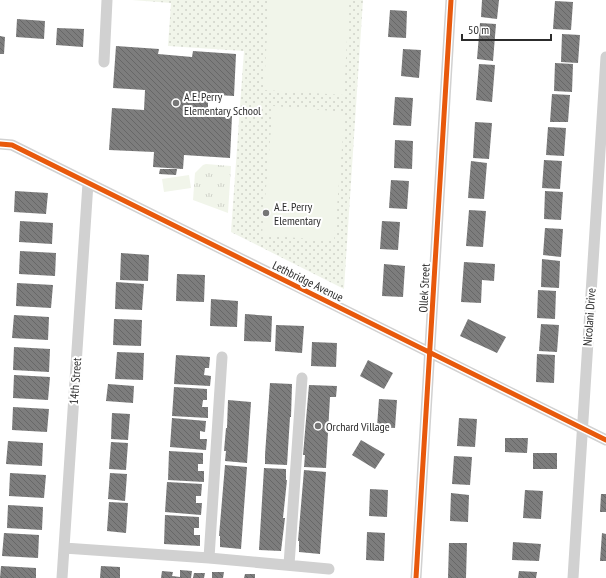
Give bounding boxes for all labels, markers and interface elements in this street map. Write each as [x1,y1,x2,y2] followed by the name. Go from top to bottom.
[462,16,551,42] scale bar
[468,22,489,37] text: 50 m
[184,89,261,118] place label: A.E. Perry Elementary School
[171,98,181,108] marker: A.E. Perry Elementary School
[274,199,321,228] place label: A.E. Perry Elementary
[261,208,271,218] marker: A.E. Perry Elementary
[270,257,346,305] street label: Lethbridge Avenue
[415,262,433,313] street label: Ollek Street
[579,287,599,347] street label: Nicolani Drive
[66,356,84,405] street label: 14th Street
[326,419,390,434] place label: Orchard Village
[313,421,323,431] marker: Orchard Village

